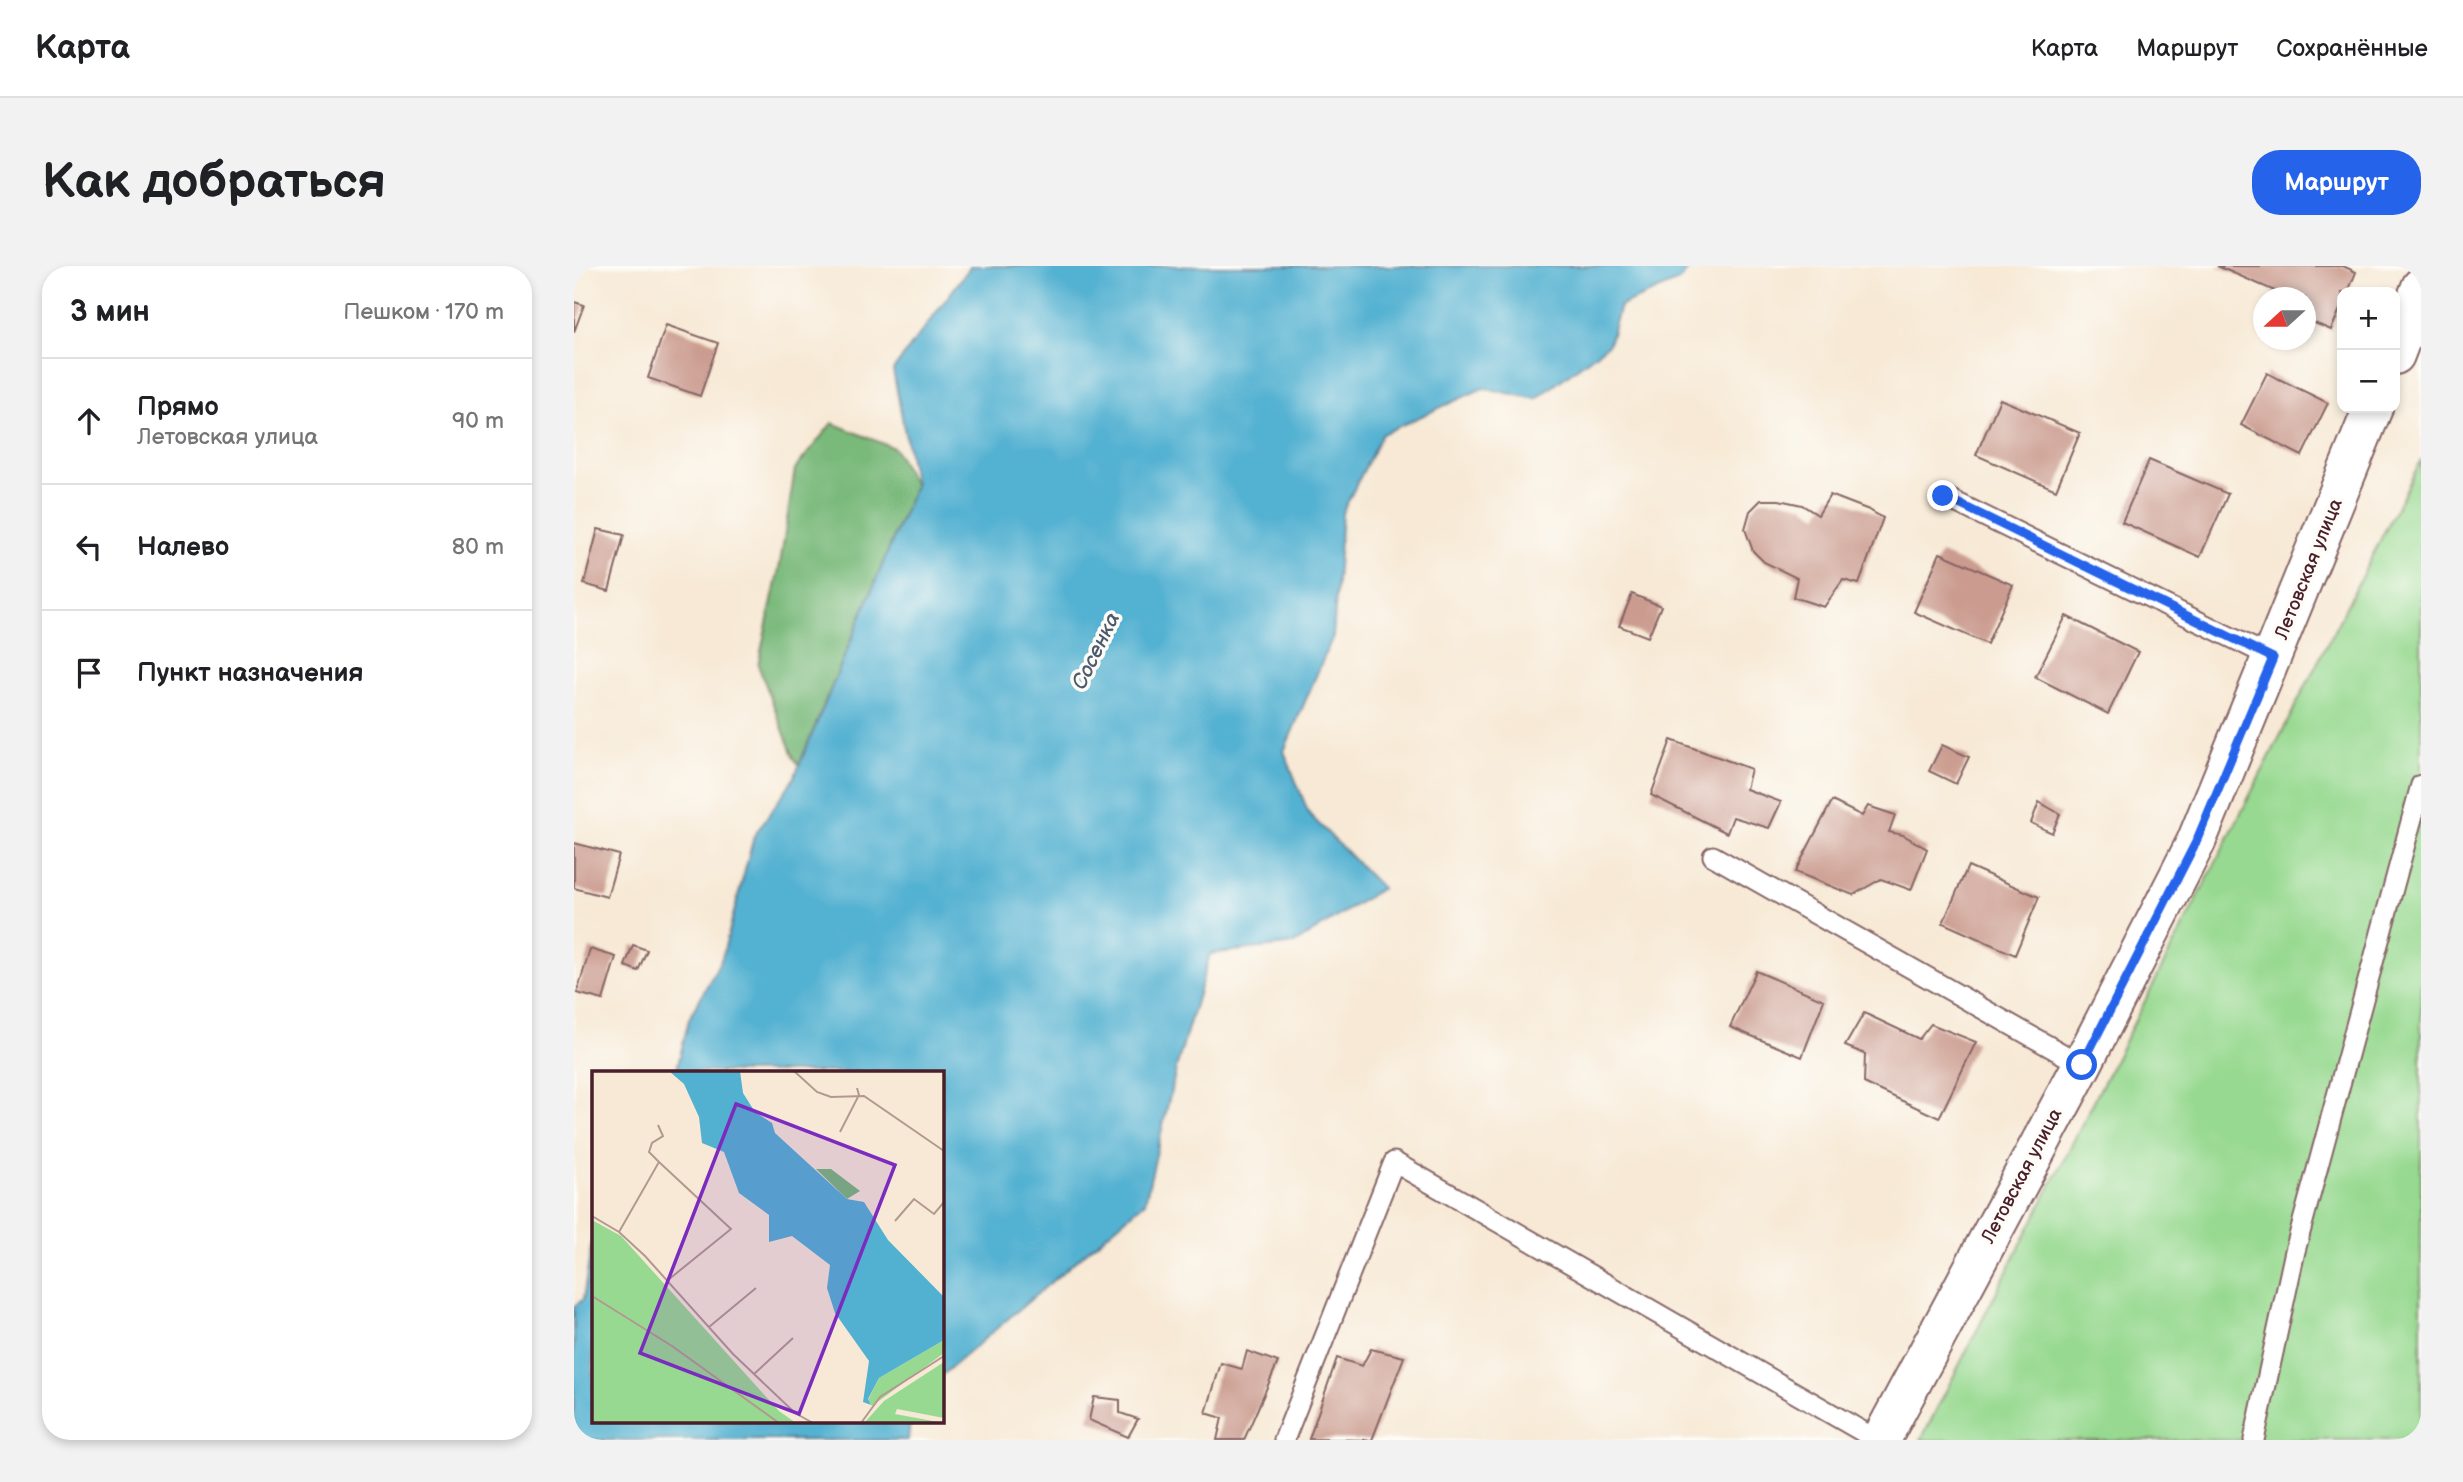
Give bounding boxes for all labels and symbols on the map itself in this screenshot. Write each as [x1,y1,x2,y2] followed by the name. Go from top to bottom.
[2253,287,2316,350] north arrow
[1927,480,1958,511] route end
[2270,495,2348,644] street label: Летовская улица
[1067,608,1125,694] water label: Сосенка
[2066,1049,2097,1080] route start
[592,1071,943,1422] inset map
[1976,1105,2067,1248] street label: Летовская улица

